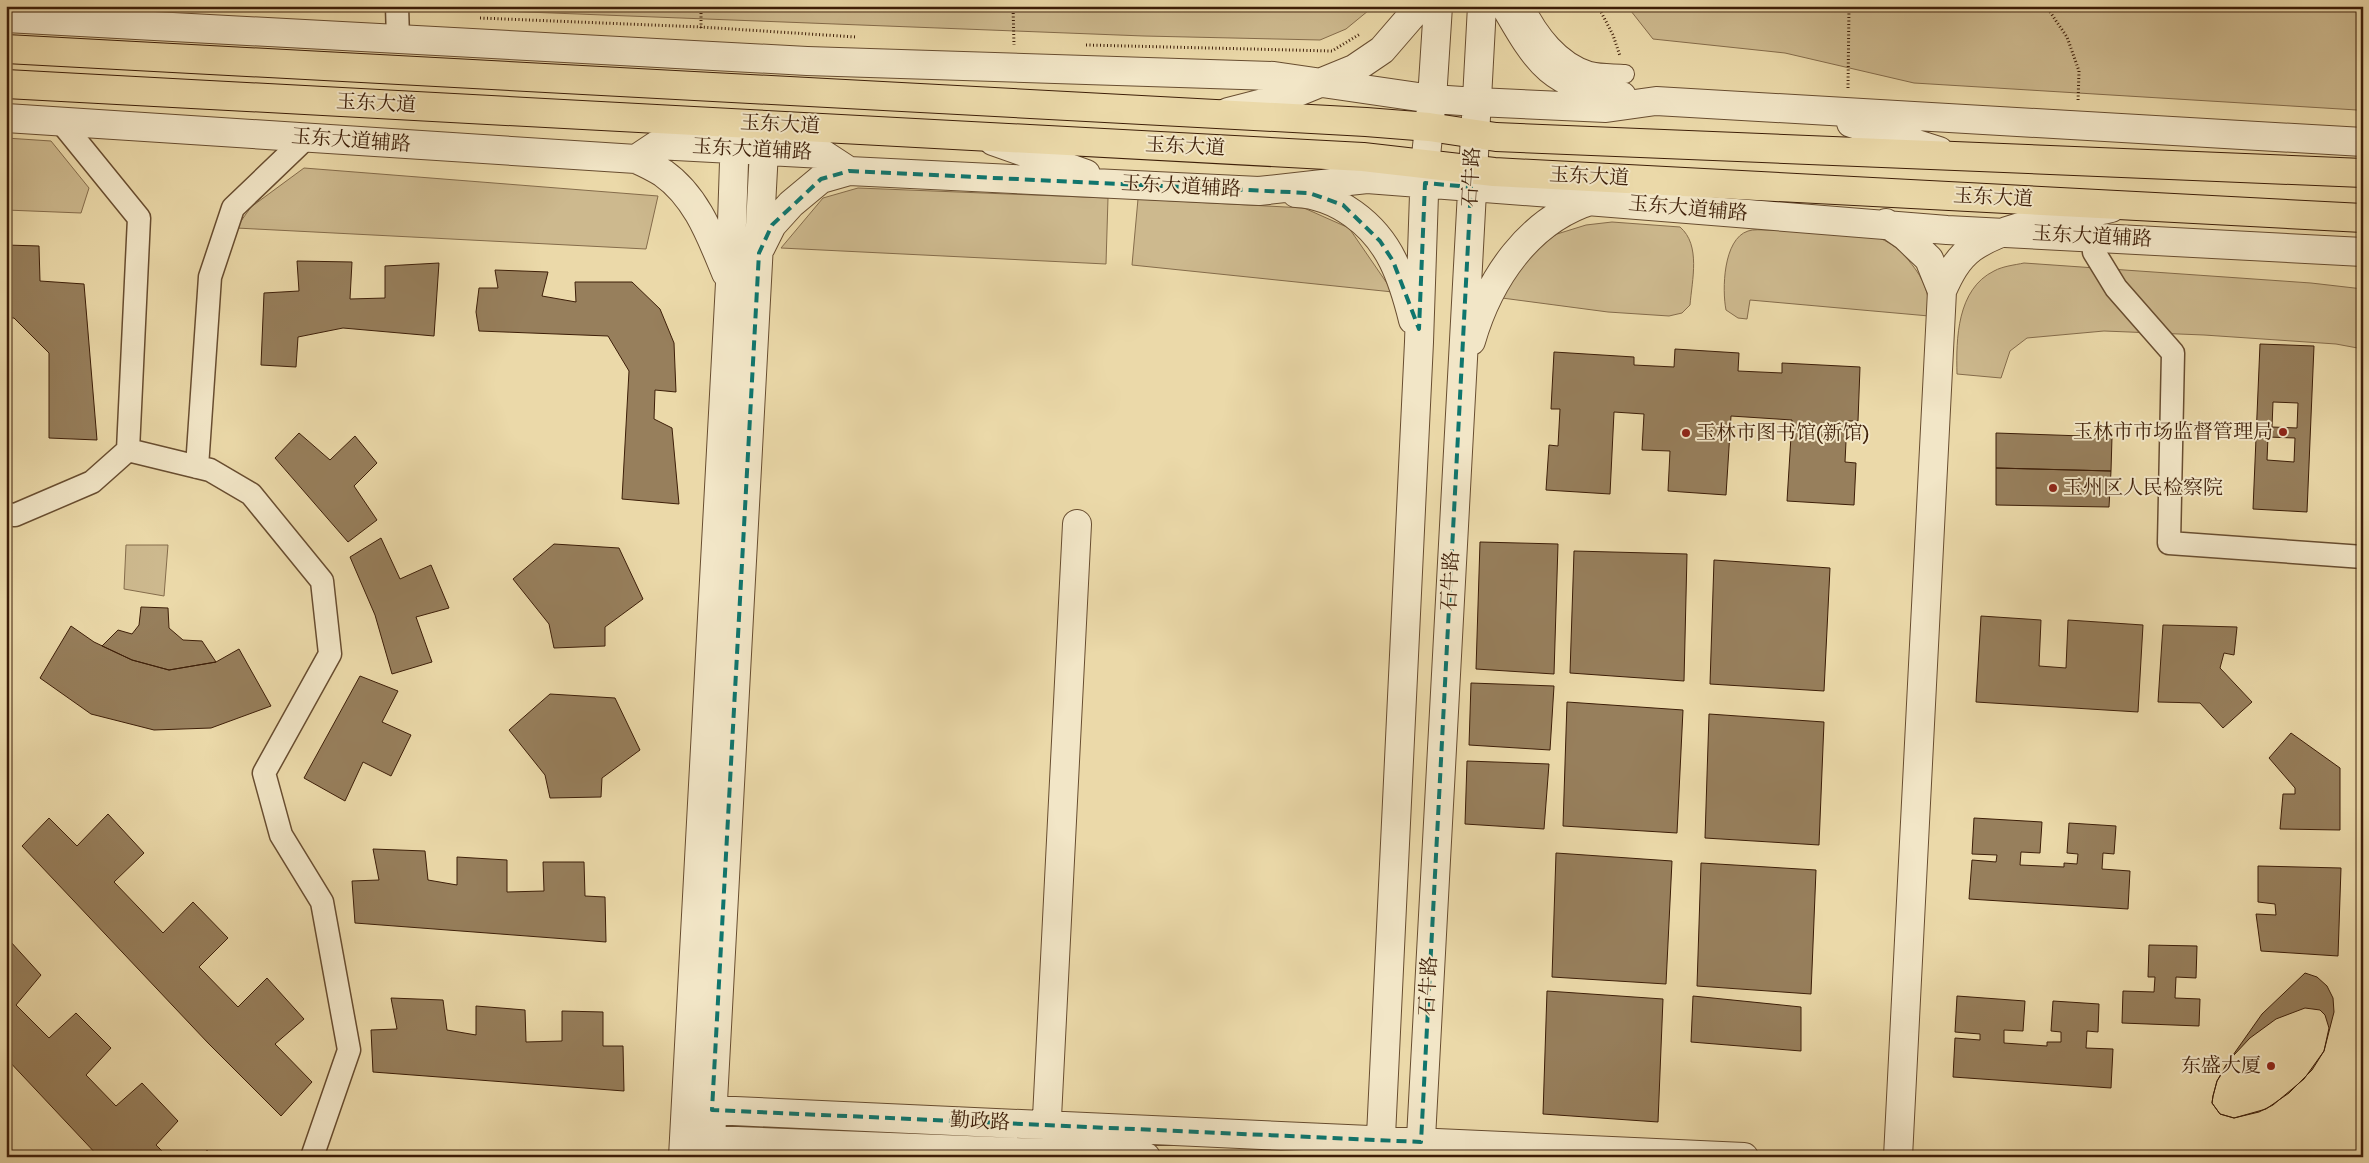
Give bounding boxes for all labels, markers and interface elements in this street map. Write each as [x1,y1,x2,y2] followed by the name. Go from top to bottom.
[335,89,417,119] street label: 玉东大道
[739,110,821,140] street label: 玉东大道
[290,124,412,158] street label: 玉东大道辅路
[1144,132,1226,162] street label: 玉东大道
[691,134,813,166] street label: 玉东大道辅路
[1458,146,1486,208] street label: 石牛路
[1548,162,1630,192] street label: 玉东大道
[1120,171,1242,203] street label: 玉东大道辅路
[1952,183,2034,213] street label: 玉东大道
[1627,191,1749,227] street label: 玉东大道辅路
[2031,221,2153,253] street label: 玉东大道辅路
[2073,420,2273,445] place label: 玉林市市场监督管理局
[1696,421,1869,446] place label: 玉林市图书馆(新馆)
[2277,426,2289,438] marker: 玉林市市场监督管理局
[1680,427,1692,439] marker: 玉林市图书馆(新馆)
[2063,476,2223,501] place label: 玉州区人民检察院
[2047,482,2059,494] marker: 玉州区人民检察院
[1437,550,1465,612] street label: 石牛路
[1415,955,1443,1017] street label: 石牛路
[2181,1054,2261,1079] place label: 东盛大厦
[2265,1060,2277,1072] marker: 东盛大厦
[949,1108,1011,1136] street label: 勤政路

